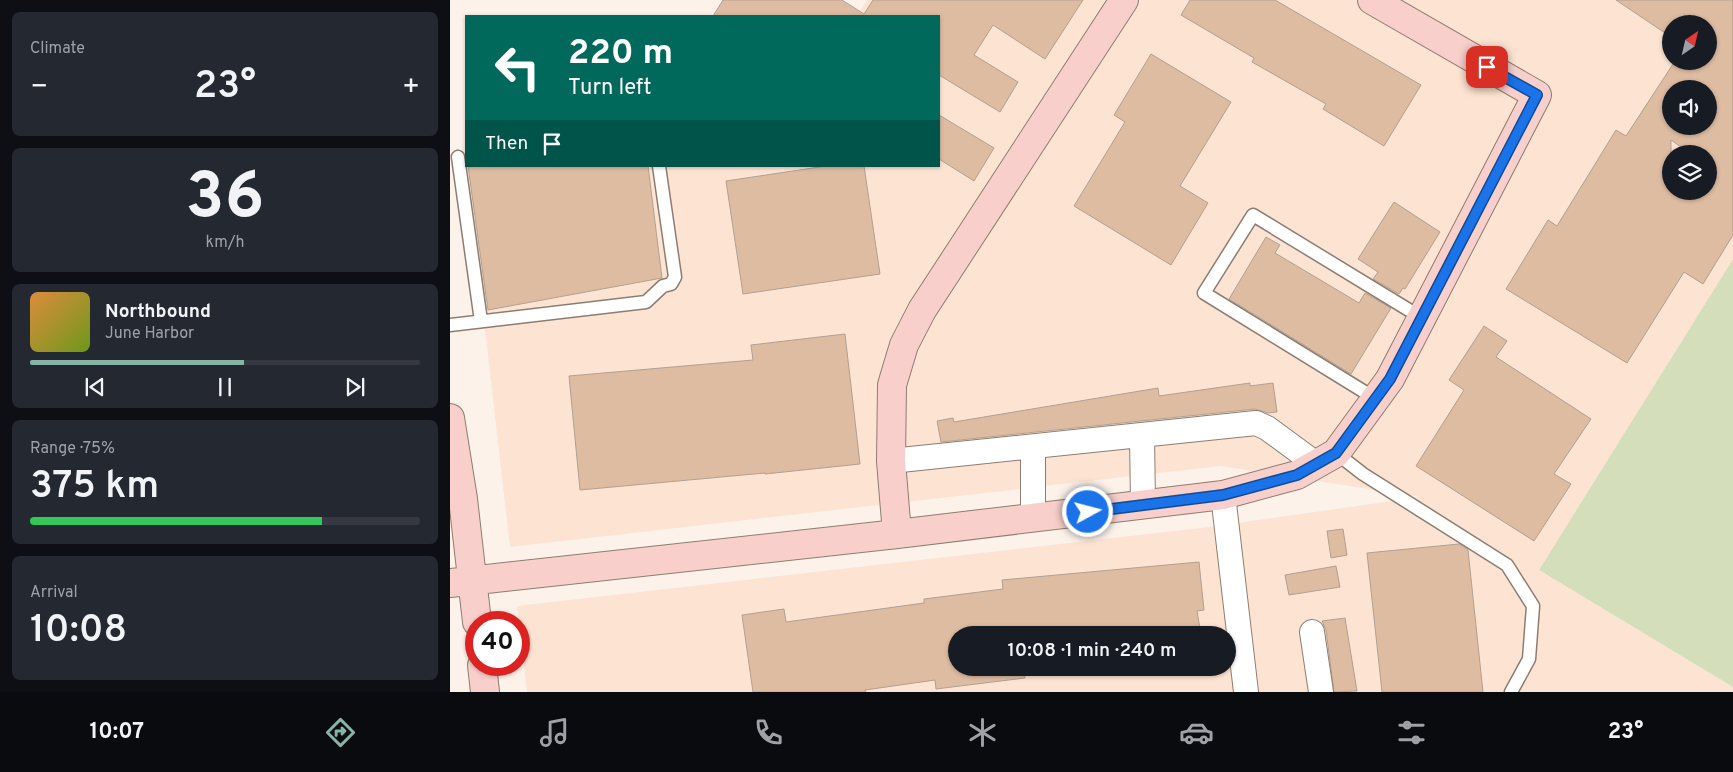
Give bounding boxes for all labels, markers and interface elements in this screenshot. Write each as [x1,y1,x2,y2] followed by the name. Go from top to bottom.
[1662,15,1718,70] north arrow
[1662,15,1717,200] map controls
[568,32,673,76] text: 220 m
[485,35,550,100] icon: left
[30,39,85,59] text: Climate
[1466,46,1508,88] pin
[1473,53,1501,81] icon: arrive
[194,63,256,112] text: 23°
[30,70,48,106] text: −
[402,70,420,106] text: +
[568,75,651,102] text: Turn left
[1662,80,1717,135] button: sound
[538,130,566,158] icon: arrive
[485,132,528,156] text: Then
[1662,145,1717,200] button: layers
[186,159,264,241] text: 36
[206,233,244,253] text: km/h
[105,300,211,324] text: Northbound
[105,324,194,344] text: June Harbor
[81,373,109,401] icon: previous
[211,373,239,401] icon: pause
[341,373,369,401] icon: next
[30,439,115,459] text: Range · 75%
[30,463,159,512] text: 375 km
[1061,485,1113,537] position arrow
[30,583,78,603] text: Arrival
[30,607,127,656] text: 10:08
[465,611,530,676] speed limit sign: 40
[1007,639,1177,663] text: 10:08 · 1 min · 240 m
[323,715,358,750] icon: directions
[537,715,572,750] icon: music
[751,715,786,750] icon: phone
[965,715,1000,750] icon: climate
[1179,715,1214,750] icon: car
[1394,715,1429,750] icon: filters
[90,719,144,746] text: 10:07
[1608,719,1643,746] text: 23°

